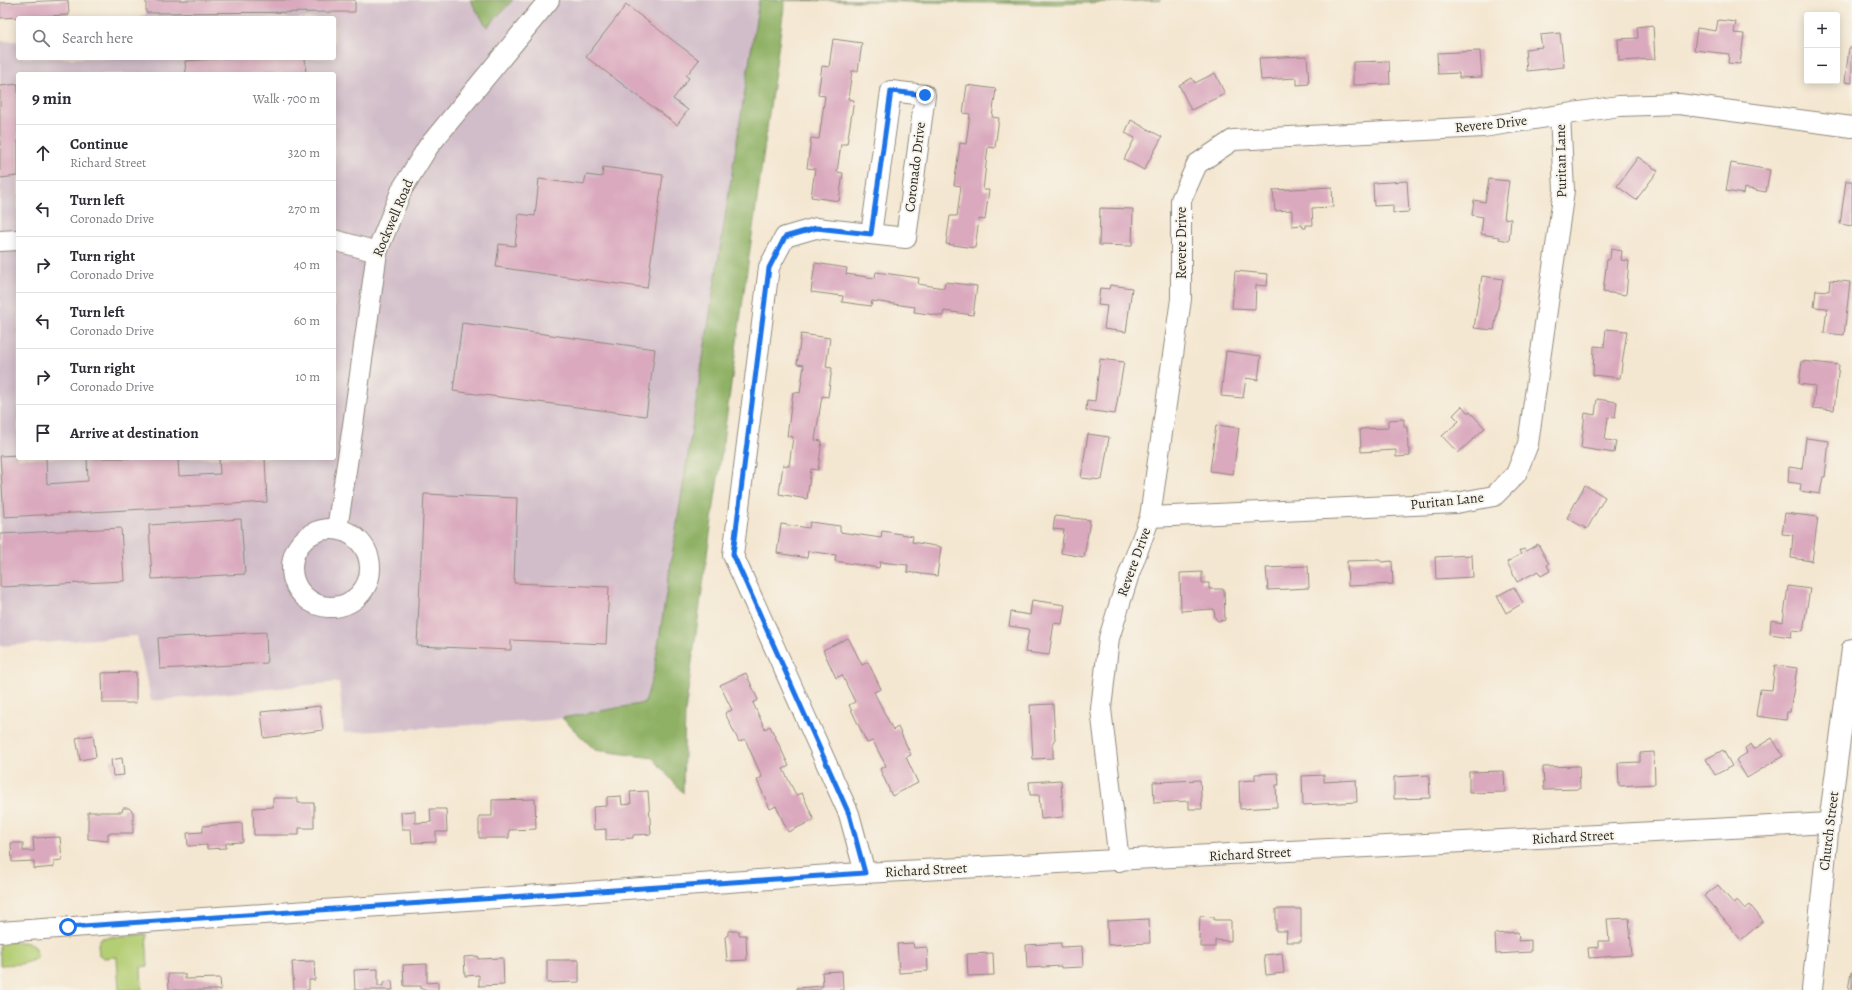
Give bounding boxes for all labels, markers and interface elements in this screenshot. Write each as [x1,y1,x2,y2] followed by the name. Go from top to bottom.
[1804,12,1840,84] map controls
[1804,12,1840,48] button: +
[16,16,336,60] search box
[30,27,52,49] icon: search
[62,28,133,48] text: Search here
[1804,48,1840,84] button: −
[916,86,934,104] route end
[32,87,72,110] text: 9 min
[253,90,320,107] text: Walk · 700 m
[1454,111,1528,137] street label: Revere Drive
[900,121,930,213] street label: Coronado Drive
[1551,124,1571,198] street label: Puritan Lane
[70,134,128,154] text: Continue
[32,142,54,164] icon: ahead
[288,144,320,161] text: 320 m
[70,154,146,171] text: Richard Street
[368,176,418,260] street label: Rockwell Road
[70,190,125,210] text: Turn left
[32,198,54,220] icon: left
[288,200,320,217] text: 270 m
[1172,207,1191,279] street label: Revere Drive
[70,210,154,227] text: Coronado Drive
[70,246,135,266] text: Turn right
[32,254,54,276] icon: right
[294,256,320,273] text: 40 m
[70,266,154,283] text: Coronado Drive
[70,302,125,322] text: Turn left
[32,310,54,332] icon: left
[294,312,320,329] text: 60 m
[70,322,154,339] text: Coronado Drive
[70,358,135,378] text: Turn right
[32,366,54,388] icon: right
[295,368,320,385] text: 10 m
[70,378,154,395] text: Coronado Drive
[32,422,54,444] icon: arrive
[70,423,199,443] text: Arrive at destination
[1409,488,1485,514] street label: Puritan Lane
[1113,525,1155,599] street label: Revere Drive
[1815,790,1843,872] street label: Church Street
[1531,825,1615,849] street label: Richard Street
[1208,842,1292,866] street label: Richard Street
[884,858,968,882] street label: Richard Street
[59,918,77,936] route start

